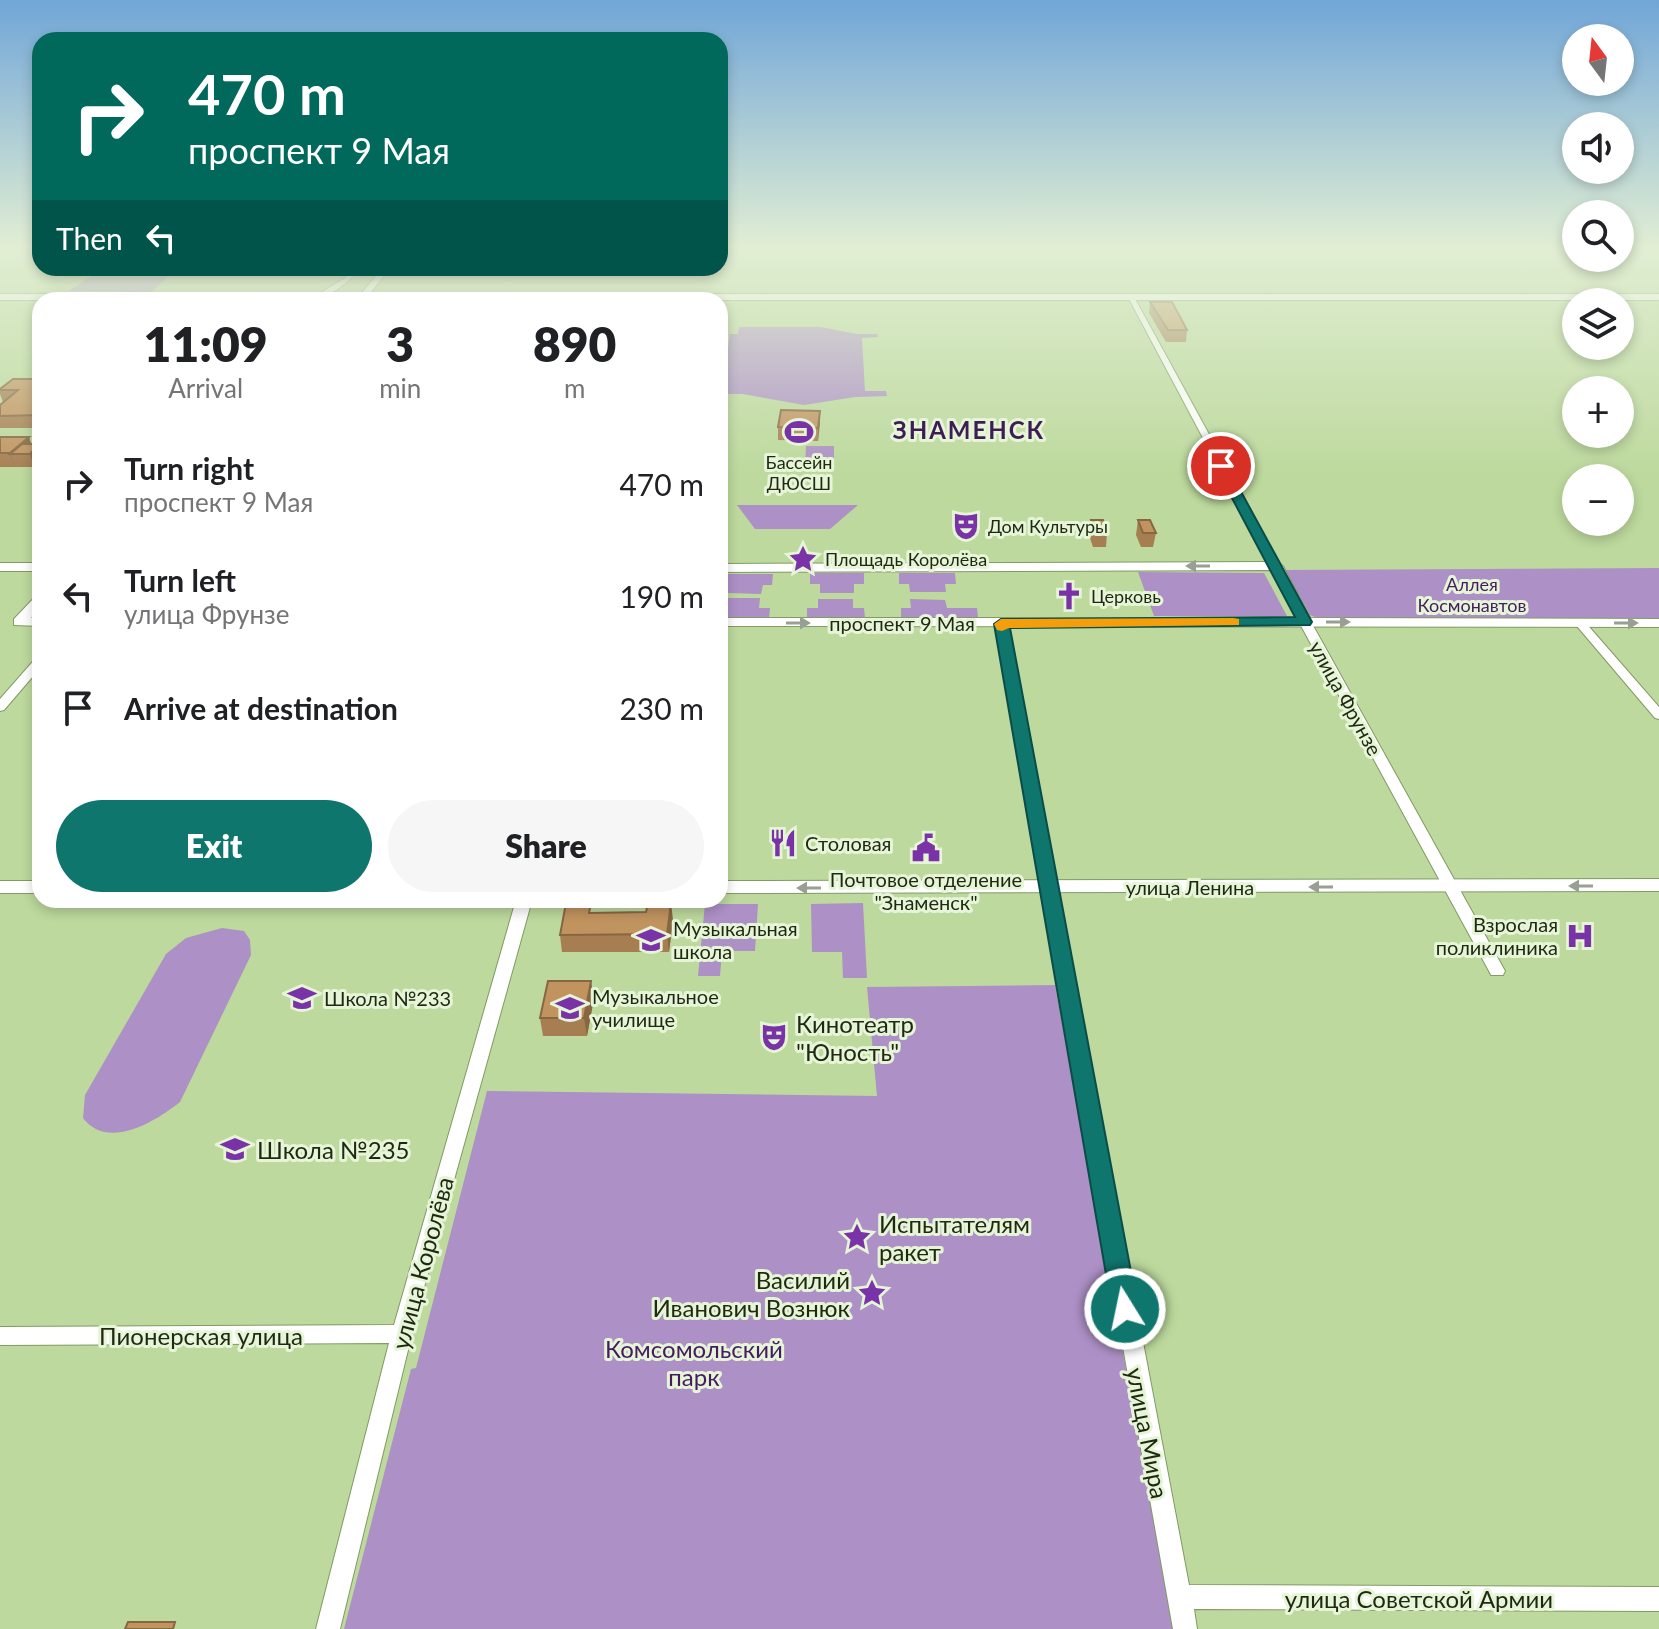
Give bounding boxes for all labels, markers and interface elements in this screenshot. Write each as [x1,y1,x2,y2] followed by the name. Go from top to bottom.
[1562,24,1634,96] north arrow
[1562,24,1634,536] map controls
[188,60,346,127] text: 470 m
[56,64,160,168] icon: right
[1562,112,1634,184] button: sound
[188,128,450,172] text: проспект 9 Мая
[1562,200,1634,272] button: search
[139,216,183,260] icon: left
[56,220,123,256] text: Then
[1562,288,1634,360] button: layers
[144,315,268,372] text: 11:09
[386,315,414,372] text: 3
[533,315,616,372] text: 890
[168,372,243,404] text: Arrival
[379,372,421,404] text: min
[564,372,585,404] text: m
[1562,376,1634,448] button: +
[893,415,1045,444] district label: ЗНАМЕНСК
[784,417,814,447] sports icon: Бассейн ДЮСШ
[1187,432,1255,500] pin
[1199,444,1243,488] icon: arrive
[124,450,254,486] text: Turn right
[766,451,832,494] place label: Бассейн ДЮСШ
[56,462,100,506] icon: right
[1562,464,1634,536] button: −
[619,466,704,502] text: 470 m
[124,486,313,518] text: проспект 9 Мая
[951,511,981,541] theatre icon: Дом Культуры
[988,515,1108,537] place label: Дом Культуры
[788,544,818,574] place icon: Площадь Королёва
[825,548,987,570] place label: Площадь Королёва
[1185,560,1210,572] one-way arrow
[124,562,236,598] text: Turn left
[1418,573,1526,616] park label: Аллея Космонавтов
[56,574,100,618] icon: left
[619,578,704,614] text: 190 m
[1054,581,1084,611] church icon: Церковь
[1091,585,1161,607] place label: Церковь
[124,598,289,630] text: улица Фрунзе
[829,611,975,635] street label: проспект 9 Мая
[1326,616,1351,628] one-way arrow
[786,617,811,629] one-way arrow
[1614,617,1639,629] one-way arrow
[1305,637,1387,759] street label: улица Фрунзе
[56,686,100,730] icon: arrive
[124,690,398,726] text: Arrive at destination
[619,690,704,726] text: 230 m
[56,800,372,892] button: Exit
[388,800,704,892] button: Share
[768,828,798,858] restaurant icon: Столовая
[805,831,891,855] place label: Столовая
[911,833,941,863] public building icon: Почтовое отделение "Знаменск"
[830,867,1022,914] place label: Почтовое отделение "Знаменск"
[1126,875,1254,899] street label: улица Ленина
[1568,880,1593,892] one-way arrow
[1308,881,1333,893] one-way arrow
[796,882,821,894] one-way arrow
[1436,912,1558,959] place label: Взрослая поликлиника
[673,916,798,963] place label: Музыкальная школа
[1565,921,1595,951] hospital icon: Взрослая поликлиника
[636,925,666,955] school or university icon: Музыкальная школа
[287,983,317,1013] school or university icon: Школа №233
[592,984,719,1031] place label: Музыкальное училище
[324,986,451,1010] place label: Школа №233
[555,993,585,1023] school or university icon: Музыкальное училище
[796,1009,914,1066] place label: Кинотеатр "Юность"
[759,1022,789,1052] theatre icon: Кинотеатр "Юность"
[220,1134,250,1164] school or university icon: Школа №235
[257,1135,410,1164] place label: Школа №235
[385,1173,459,1353] street label: улица Королёва
[879,1209,1030,1266] place label: Испытателям ракет
[842,1222,872,1252] place icon: Испытателям ракет
[652,1265,851,1322] place label: Василий Иванович Вознюк
[1083,1267,1167,1351] position arrow
[857,1278,887,1308] place icon: Василий Иванович Вознюк
[99,1321,303,1350] street label: Пионерская улица
[605,1334,783,1391] park label: Комсомольский парк
[1121,1365,1175,1501] street label: улица Мира
[1285,1584,1553,1613] street label: улица Советской Армии

